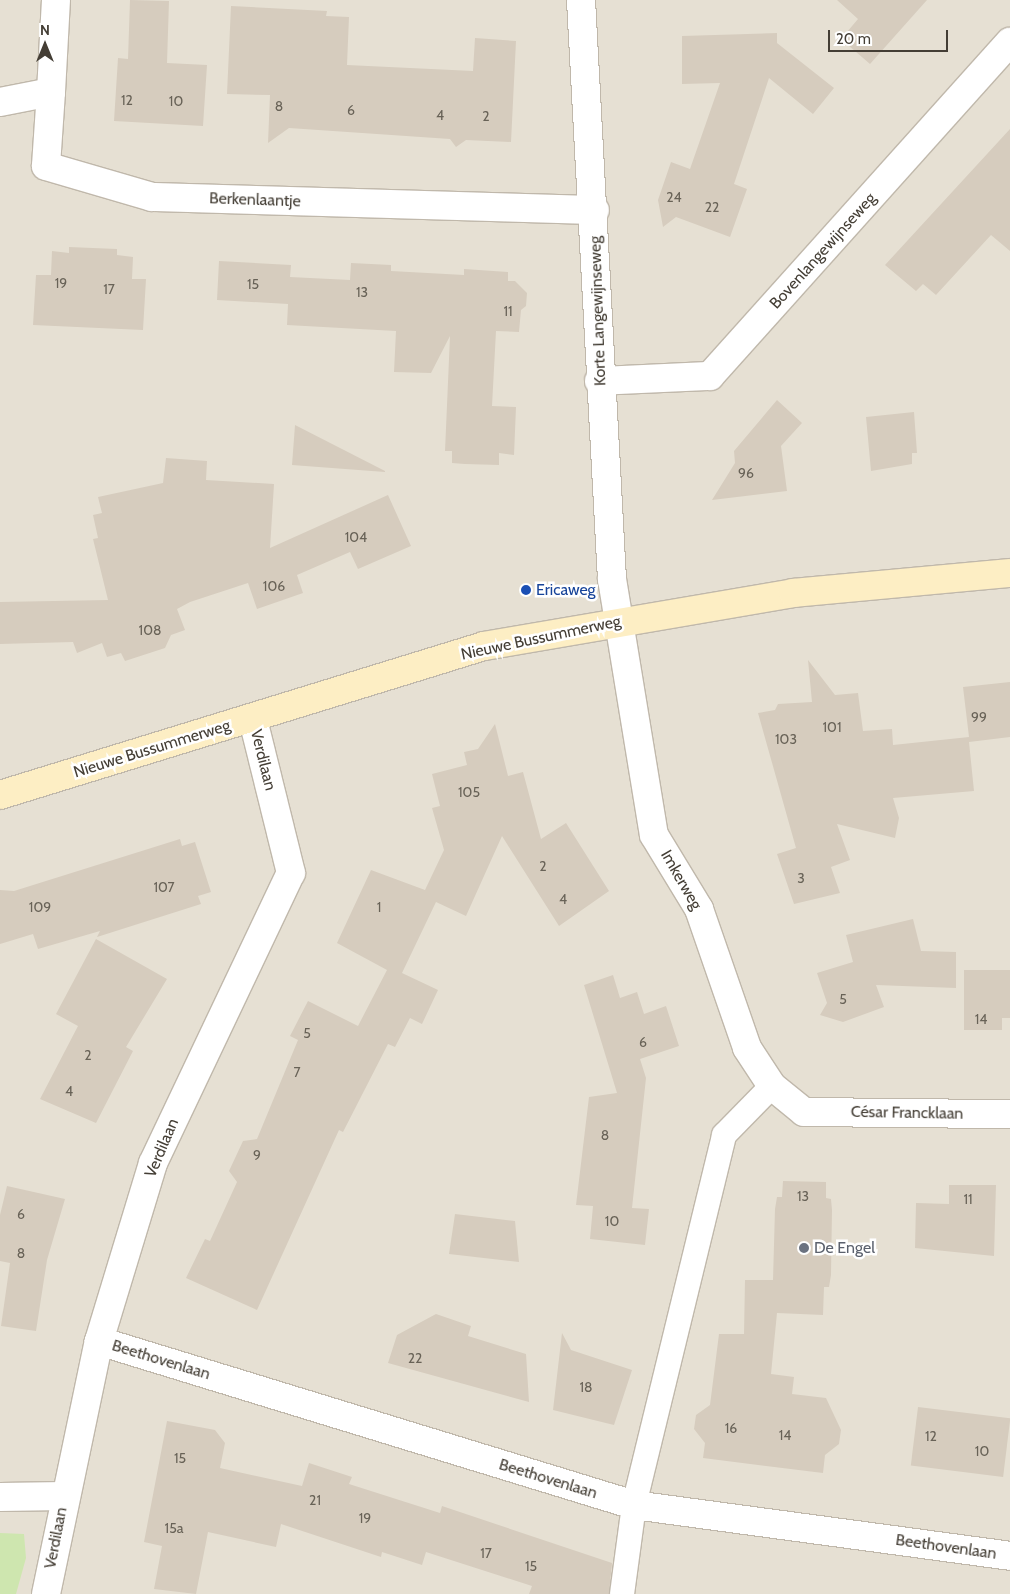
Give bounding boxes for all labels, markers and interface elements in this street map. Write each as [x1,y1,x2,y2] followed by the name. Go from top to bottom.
[20,20,70,70] north arrow
[830,20,950,52] scale bar
[40,21,50,39] text: N
[836,30,871,48] text: 20 m
[121,92,133,108] house number: 12
[169,93,183,109] house number: 10
[275,98,283,114] house number: 8
[347,102,355,118] house number: 6
[436,107,444,123] house number: 4
[482,108,490,124] house number: 2
[209,189,301,211] street label: Berkenlaantje
[666,189,682,205] house number: 24
[766,189,880,313] street label: Bovenlangewijnseweg
[705,199,719,215] house number: 22
[586,236,610,386] street label: Korte Langewijnseweg
[55,275,67,291] house number: 19
[247,276,259,292] house number: 15
[103,281,115,297] house number: 17
[356,284,368,300] house number: 13
[503,303,513,319] house number: 11
[738,465,754,481] house number: 96
[345,529,367,545] house number: 104
[263,578,285,594] house number: 106
[536,580,596,600] place label: Ericaweg
[520,584,532,596] marker: Ericaweg
[459,612,623,664] street label: Nieuwe Bussummerweg
[139,622,161,638] house number: 108
[971,709,987,725] house number: 99
[71,716,233,782] street label: Nieuwe Bussummerweg
[823,719,841,735] house number: 101
[246,728,280,792] street label: Verdilaan
[775,731,797,747] house number: 103
[458,784,480,800] house number: 105
[656,847,706,913] street label: Imkerweg
[539,858,547,874] house number: 2
[797,870,805,886] house number: 3
[153,879,175,895] house number: 107
[559,891,567,907] house number: 4
[29,899,51,915] house number: 109
[377,899,381,915] house number: 1
[839,991,847,1007] house number: 5
[975,1011,987,1027] house number: 14
[303,1025,311,1041] house number: 5
[639,1034,647,1050] house number: 6
[84,1047,92,1063] house number: 2
[293,1064,301,1080] house number: 7
[65,1083,73,1099] house number: 4
[851,1102,963,1124] street label: César Francklaan
[141,1116,183,1180] street label: Verdilaan
[601,1127,609,1143] house number: 8
[253,1147,261,1163] house number: 9
[797,1188,809,1204] house number: 13
[963,1191,973,1207] house number: 11
[17,1206,25,1222] house number: 6
[605,1213,619,1229] house number: 10
[814,1238,875,1258] place label: De Engel
[798,1242,810,1254] marker: De Engel
[17,1245,25,1261] house number: 8
[110,1336,212,1384] street label: Beethovenlaan
[408,1350,422,1366] house number: 22
[579,1379,593,1395] house number: 18
[725,1420,737,1436] house number: 16
[779,1427,791,1443] house number: 14
[925,1428,937,1444] house number: 12
[975,1443,989,1459] house number: 10
[174,1450,186,1466] house number: 15
[497,1455,599,1503] street label: Beethovenlaan
[309,1492,321,1508] house number: 21
[41,1506,71,1570] street label: Verdilaan
[359,1510,371,1526] house number: 19
[165,1520,183,1536] house number: 15a
[894,1530,998,1564] street label: Beethovenlaan
[480,1545,492,1561] house number: 17
[525,1558,537,1574] house number: 15

